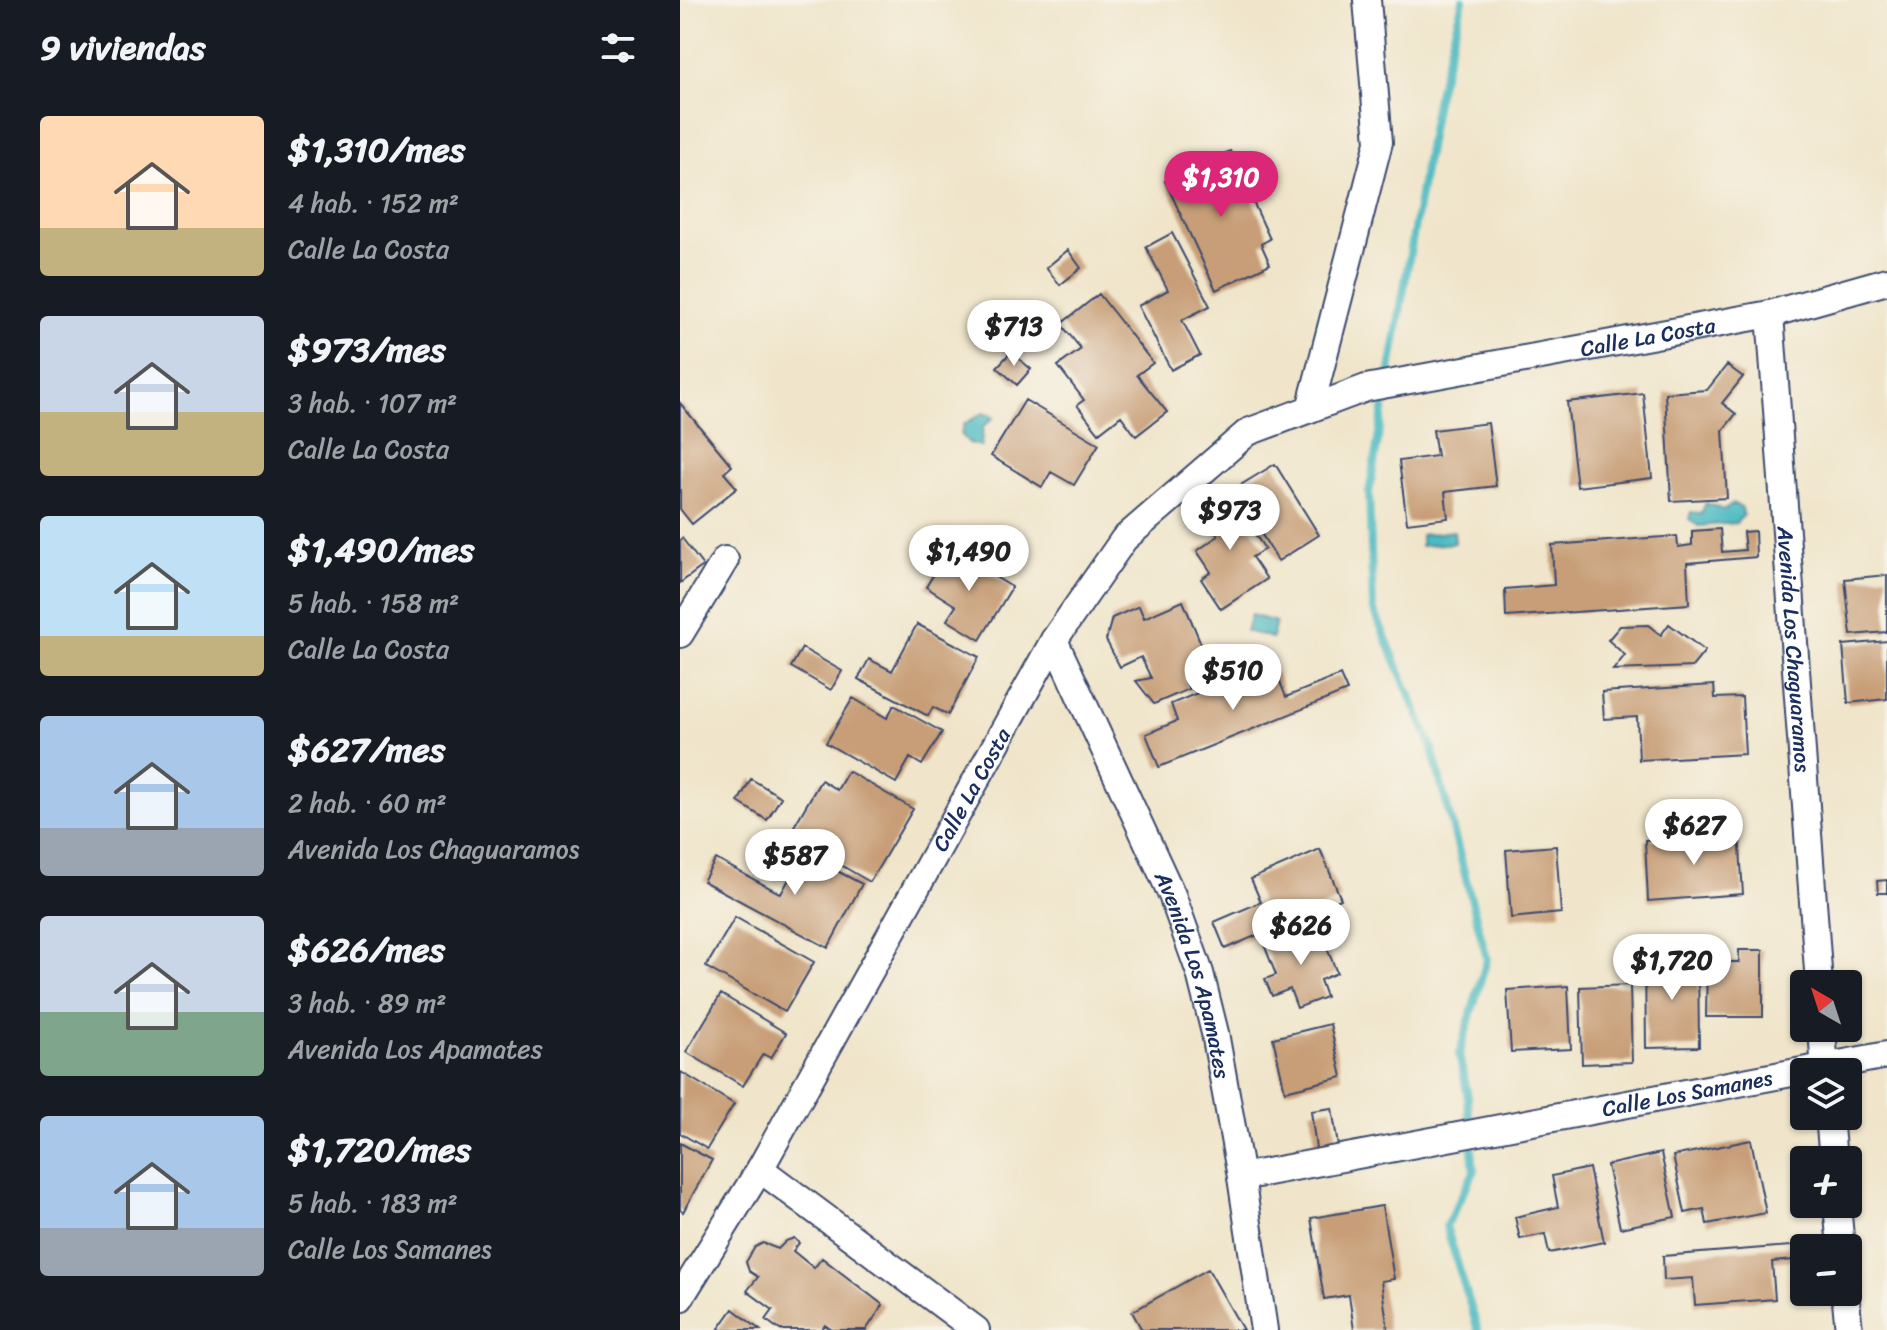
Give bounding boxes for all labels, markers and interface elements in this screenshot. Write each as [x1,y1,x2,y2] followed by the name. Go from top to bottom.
[40,18,206,78] text: 9 viviendas
[596,26,640,70] icon: filters
[288,120,465,180] text: $1,310/mes
[104,148,200,244] icon: home
[1156,151,1286,219] pin: $1,310
[1182,154,1260,200] text: $1,310
[288,180,459,226] text: 4 hab. · 152 m²
[288,226,449,272] text: Calle La Costa
[967,300,1061,368] pin: $713
[985,303,1043,349] text: $713
[1577,305,1719,368] street label: Calle La Costa
[288,320,446,380] text: $973/mes
[104,348,200,444] icon: home
[288,380,457,426] text: 3 hab. · 107 m²
[288,426,449,472] text: Calle La Costa
[1183,484,1277,552] pin: $973
[1199,487,1261,533] text: $973
[288,520,474,580] text: $1,490/mes
[1766,524,1823,774] street label: Avenida Los Chaguaramos
[904,525,1034,593] pin: $1,490
[927,528,1011,574] text: $1,490
[104,548,200,644] icon: home
[288,580,459,626] text: 5 hab. · 158 m²
[288,626,449,672] text: Calle La Costa
[1186,644,1280,712] pin: $510
[1203,647,1263,693] text: $510
[288,720,445,780] text: $627/mes
[921,720,1022,859] street label: Calle La Costa
[104,748,200,844] icon: home
[288,780,447,826] text: 2 hab. · 60 m²
[1647,799,1741,867] pin: $627
[1663,802,1725,848] text: $627
[288,826,579,872] text: Avenida Los Chaguaramos
[748,829,842,897] pin: $587
[763,832,827,878] text: $587
[1143,863,1243,1083] street label: Avenida Los Apamates
[1254,899,1348,967] pin: $626
[1270,902,1332,948] text: $626
[288,920,445,980] text: $626/mes
[1607,934,1737,1002] pin: $1,720
[1631,937,1713,983] text: $1,720
[104,948,200,1044] icon: home
[1790,970,1862,1042] north arrow
[1790,970,1862,1306] map controls
[288,980,447,1026] text: 3 hab. · 89 m²
[288,1026,543,1072] text: Avenida Los Apamates
[1599,1058,1775,1128] street label: Calle Los Samanes
[1790,1058,1862,1130] button: layers
[288,1120,471,1180] text: $1,720/mes
[1790,1146,1862,1218] button: +
[104,1148,200,1244] icon: home
[288,1180,458,1226] text: 5 hab. · 183 m²
[288,1226,492,1272] text: Calle Los Samanes
[1790,1234,1862,1306] button: −

